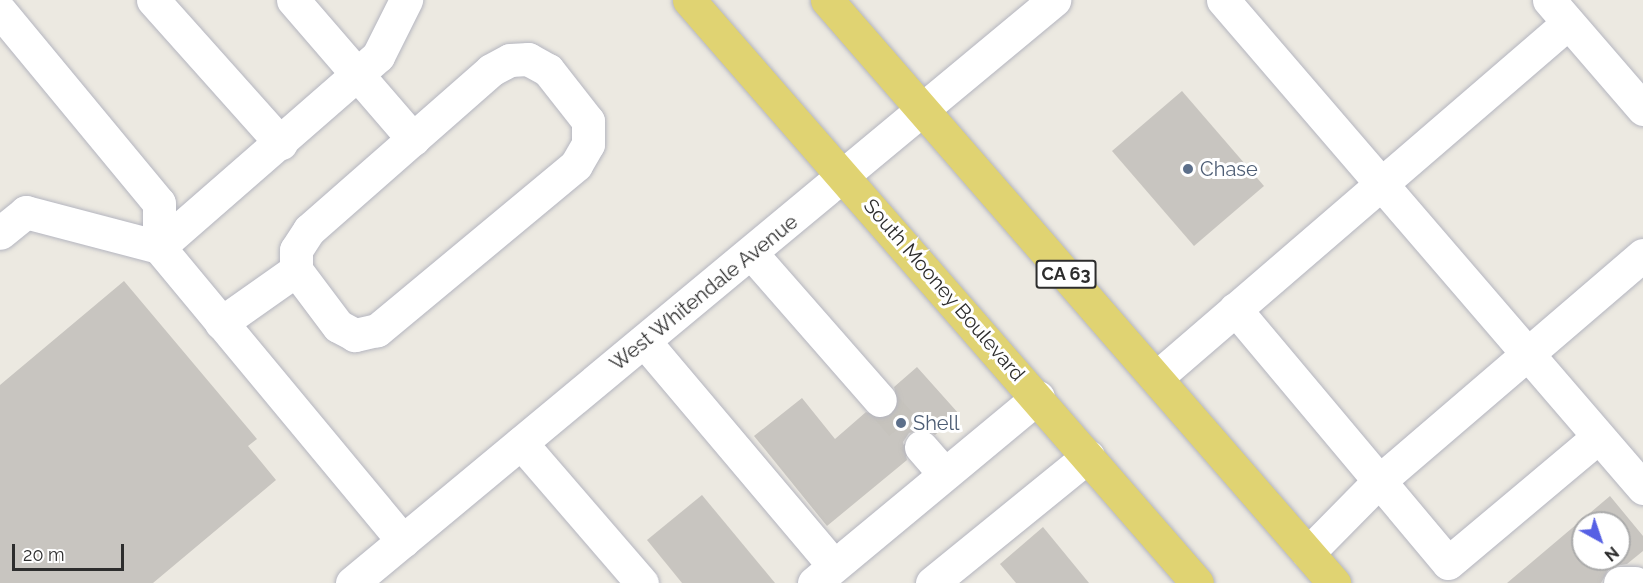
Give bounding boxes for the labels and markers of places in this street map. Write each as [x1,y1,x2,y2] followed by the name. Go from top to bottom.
[1200,157,1258,181] place label: Chase
[1181,162,1195,176] marker: Chase
[913,411,959,435] place label: Shell
[894,416,908,430] marker: Shell

